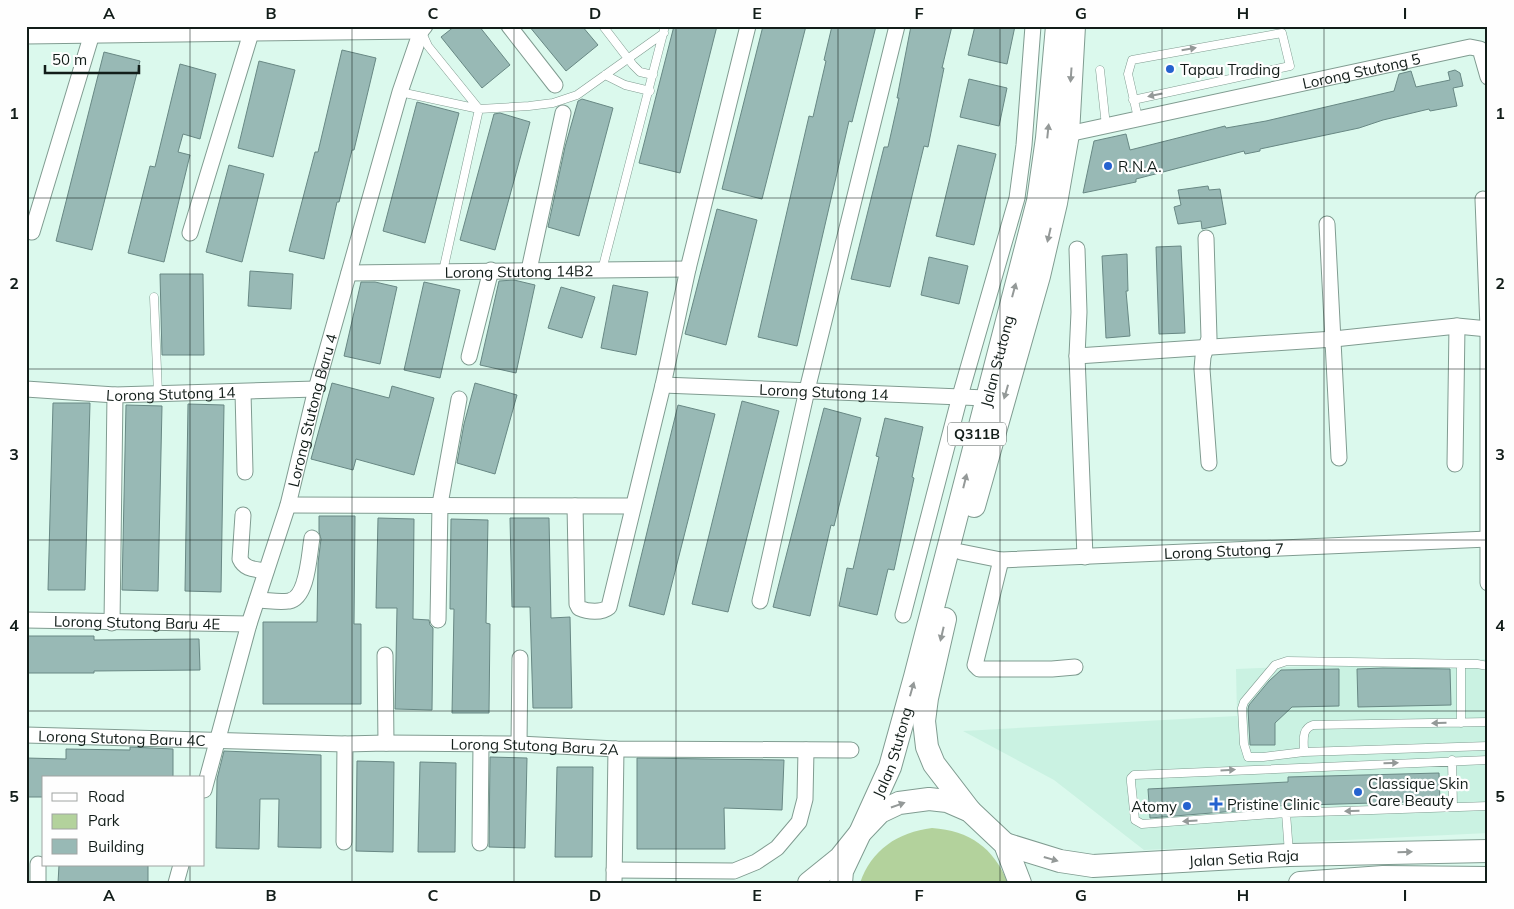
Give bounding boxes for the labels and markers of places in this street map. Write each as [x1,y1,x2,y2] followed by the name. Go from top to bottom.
[1180,60,1280,79] place label: Tapau Trading
[1164,63,1176,75] marker: Tapau Trading
[1118,157,1162,176] place label: R.N.A.
[1102,160,1114,172] marker: R.N.A.
[1368,774,1468,810] place label: Classique Skin Care Beauty
[1352,786,1364,798] marker: Classique Skin Care Beauty
[1227,795,1320,814] place label: Pristine Clinic
[1131,797,1177,816] place label: Atomy
[1209,797,1223,811] marker: Pristine Clinic
[1181,800,1193,812] marker: Atomy

